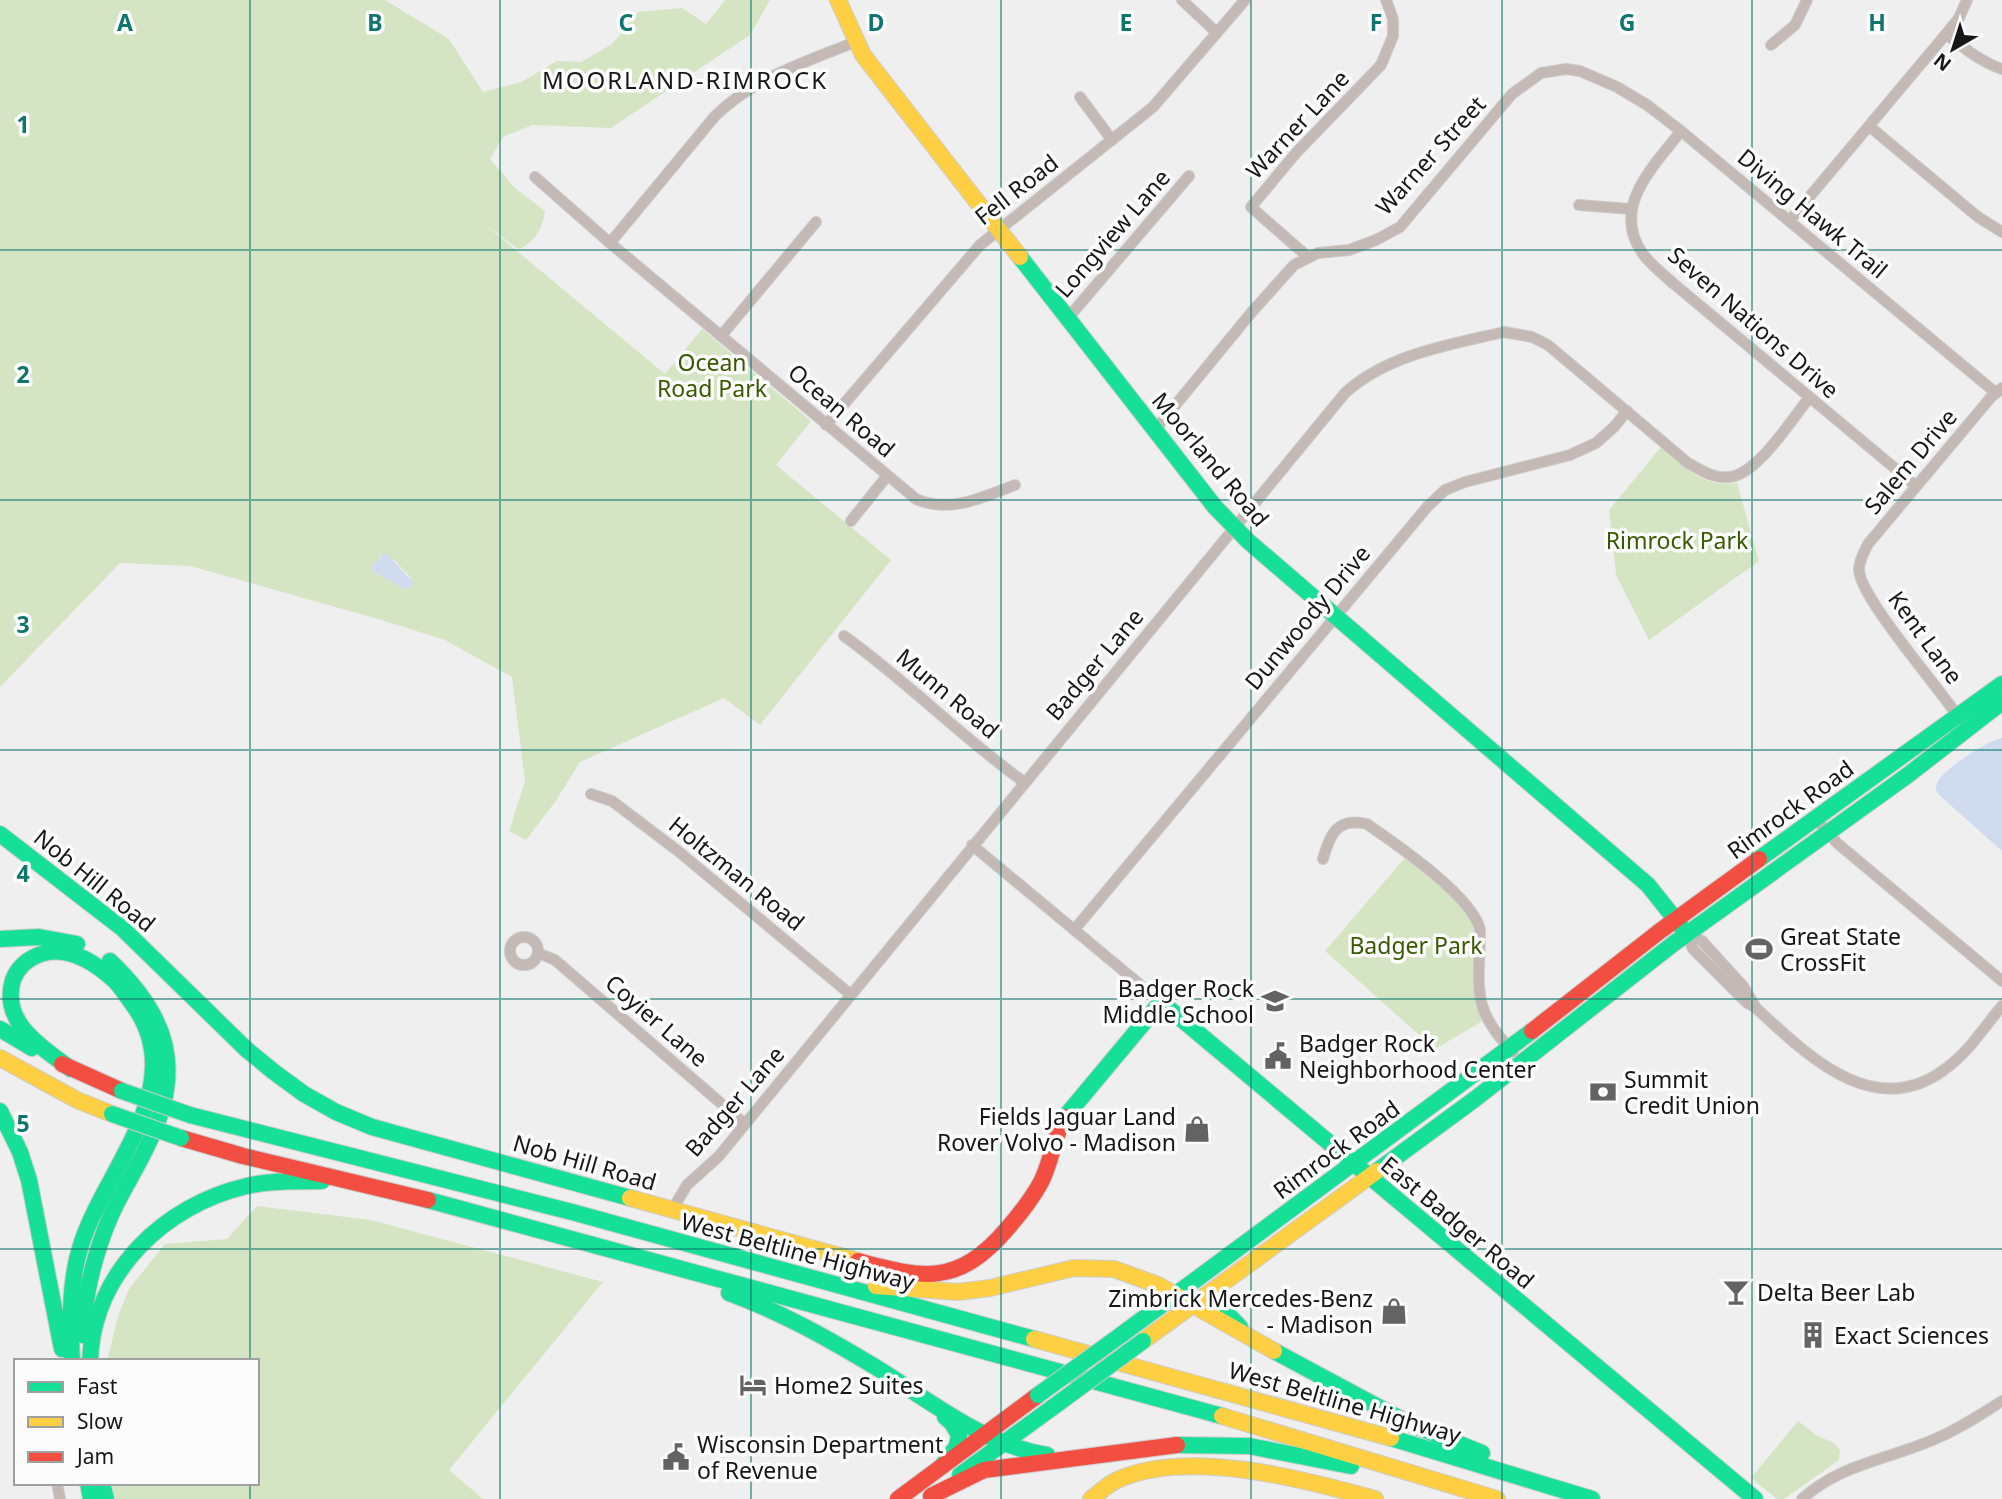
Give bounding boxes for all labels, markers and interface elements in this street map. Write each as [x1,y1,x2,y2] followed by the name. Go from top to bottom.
[117,6,133,38] text: A
[367,6,383,38] text: B
[619,6,634,38] text: C
[868,6,884,38] text: D
[1120,6,1132,38] text: E
[1370,6,1382,38] text: F
[1619,6,1635,38] text: G
[1868,6,1886,38] text: H
[1918,14,1988,84] north arrow
[1928,47,1956,77] text: N
[542,63,828,96] district label: MOORLAND-RIMROCK
[1238,63,1356,185] street label: Warner Lane
[1368,88,1492,222] street label: Warner Street
[16,108,30,140] text: 1
[1731,141,1895,285] street label: Diving Hawk Trail
[968,146,1064,232] street label: Fell Road
[1047,162,1177,304] street label: Longview Lane
[1662,239,1846,405] street label: Seven Nations Drive
[657,346,768,404] park label: Ocean Road Park
[782,356,902,464] street label: Ocean Road
[16,358,30,390] text: 2
[1145,385,1277,533] street label: Moorland Road
[1856,401,1964,521] street label: Salem Drive
[1606,524,1749,556] park label: Rimrock Park
[1237,538,1377,696] street label: Dunwoody Drive
[1881,584,1971,690] street label: Kent Lane
[1038,601,1150,727] street label: Badger Lane
[16,608,30,640] text: 3
[890,641,1006,745] street label: Munn Road
[1720,752,1860,866] street label: Rimrock Road
[662,808,812,938] street label: Holtzman Road
[28,821,162,939] street label: Nob Hill Road
[16,857,30,889] text: 4
[1780,920,1901,978] place label: Great State CrossFit
[1349,929,1483,961] park label: Badger Park
[1744,934,1774,964] sports icon: Great State CrossFit
[599,967,715,1073] street label: Coyier Lane
[1102,972,1255,1030] place label: Badger Rock Middle School
[1260,986,1290,1016] school or university icon: Badger Rock Middle School
[1299,1027,1536,1085] place label: Badger Rock Neighborhood Center
[677,1039,791,1163] street label: Badger Lane
[1263,1041,1293,1071] public building icon: Badger Rock Neighborhood Center
[1624,1063,1760,1121] place label: Summit Credit Union
[1588,1077,1618,1107] bank icon: Summit Credit Union
[1266,1092,1406,1206] street label: Rimrock Road
[937,1100,1176,1158] place label: Fields Jaguar Land Rover Volvo - Madison
[16,1107,30,1139] text: 5
[1182,1114,1212,1144] shop icon: Fields Jaguar Land Rover Volvo - Madison
[510,1126,660,1198] street label: Nob Hill Road
[1375,1148,1541,1296] street label: East Badger Road
[678,1204,919,1298] street label: West Beltline Highway
[1757,1276,1915,1308] place label: Delta Beer Lab
[1721,1277,1751,1307] bar icon: Delta Beer Lab
[1108,1282,1373,1340] place label: Zimbrick Mercedes-Benz - Madison
[1379,1296,1409,1326] shop icon: Zimbrick Mercedes-Benz - Madison
[1834,1319,1989,1351] place label: Exact Sciences
[1798,1320,1828,1350] building icon: Exact Sciences
[1225,1353,1465,1451] street label: West Beltline Highway
[14,1359,259,1485] legend
[774,1369,924,1401] place label: Home2 Suites
[738,1370,768,1400] hotel icon: Home2 Suites
[77,1372,118,1400] text: Fast
[77,1407,123,1435] text: Slow
[697,1428,943,1486] place label: Wisconsin Department of Revenue
[75,1442,114,1470] text: Jam
[661,1442,691,1472] public building icon: Wisconsin Department of Revenue

